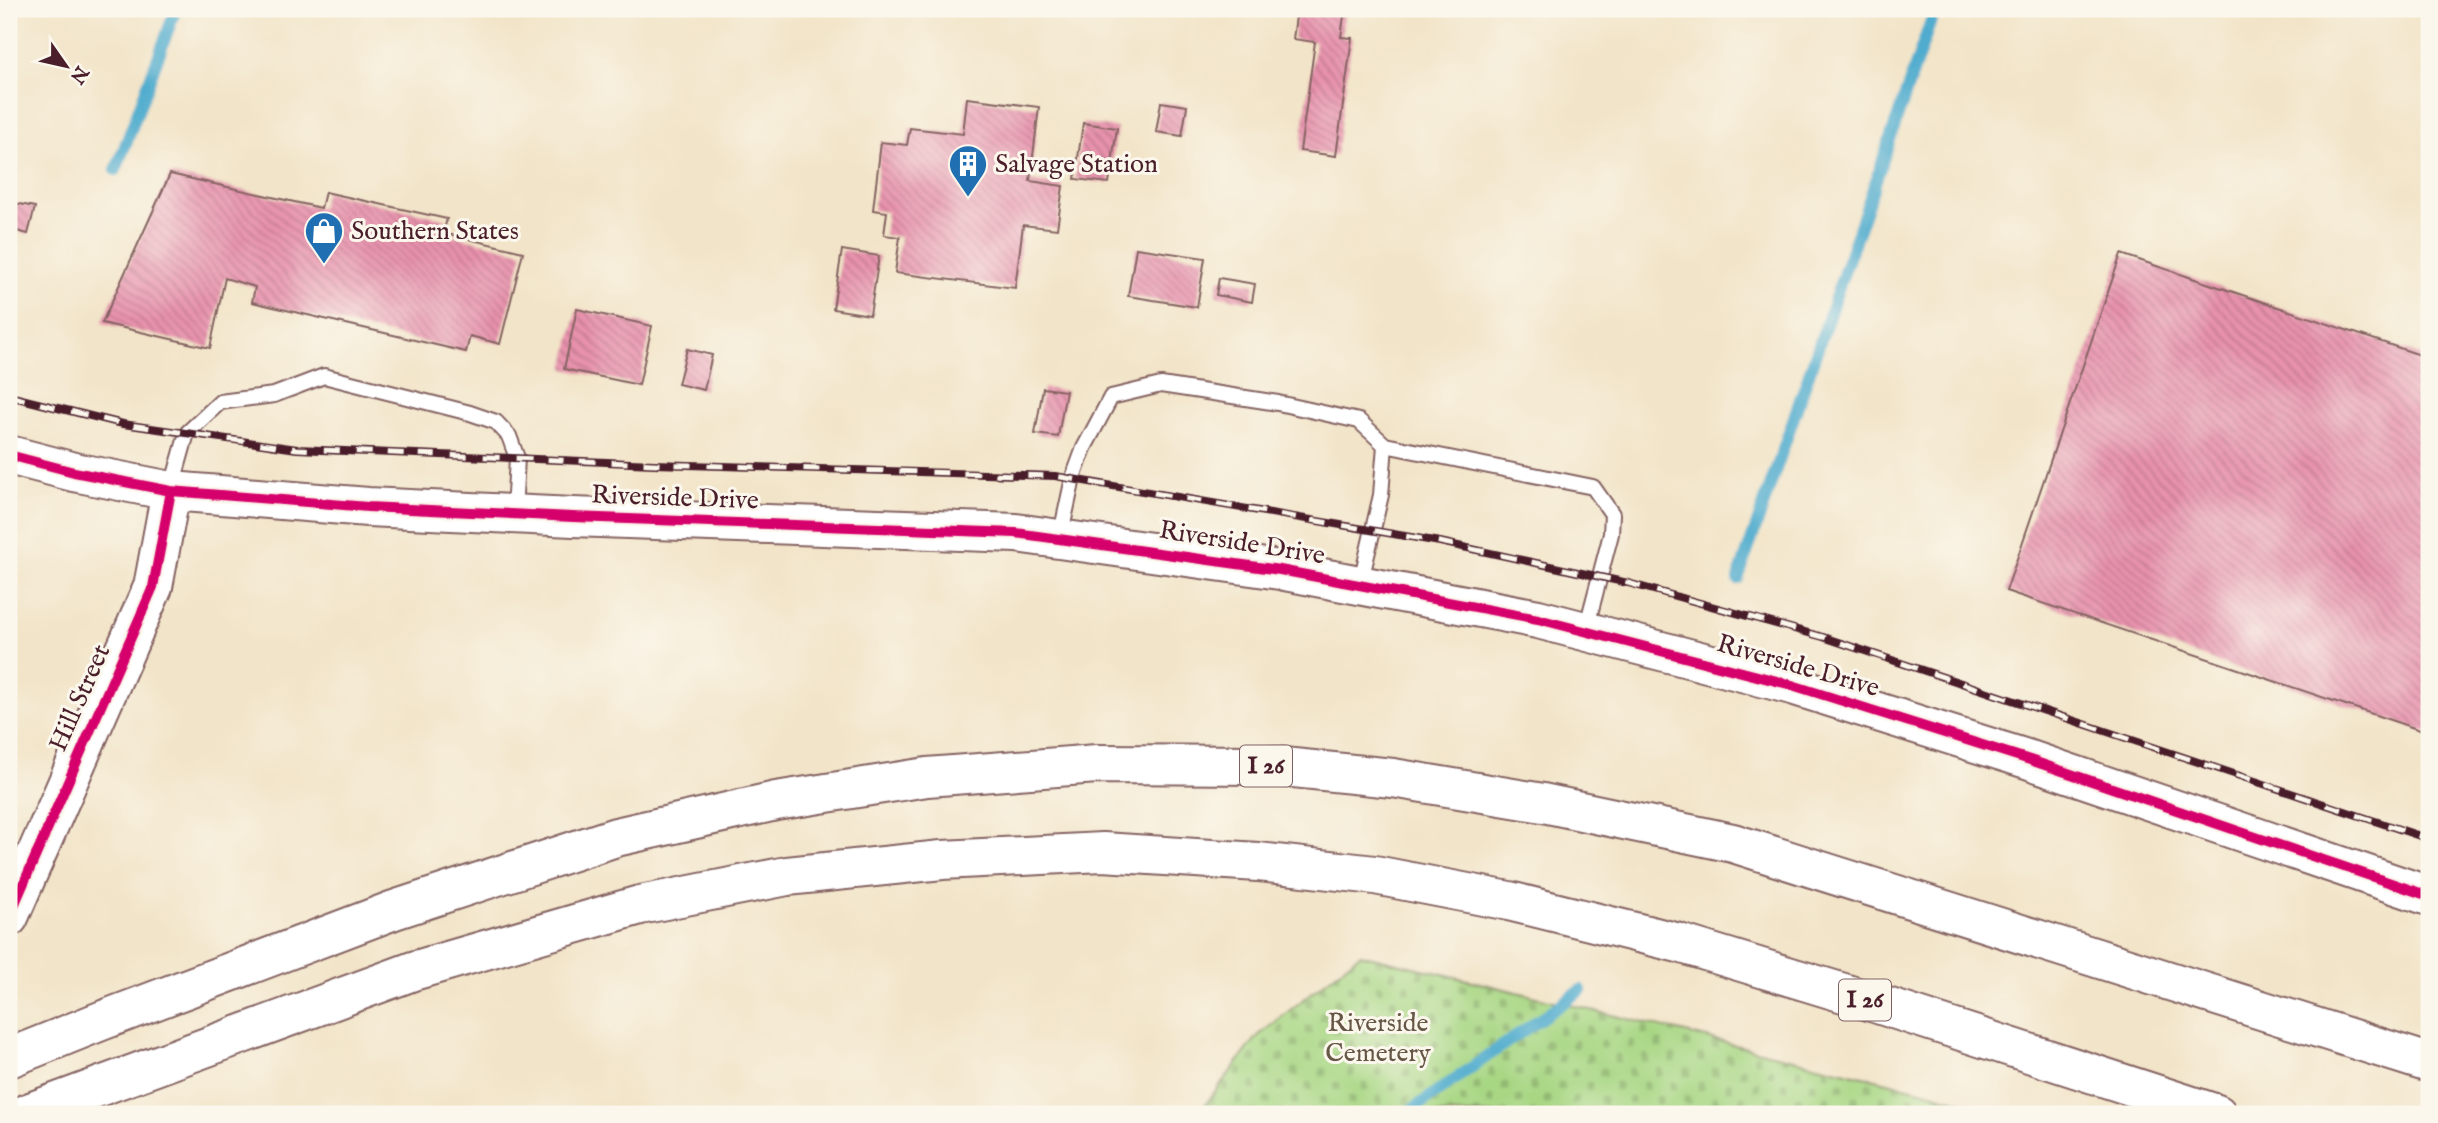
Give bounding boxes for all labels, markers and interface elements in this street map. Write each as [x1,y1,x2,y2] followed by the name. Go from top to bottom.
[32,32,102,102] north arrow
[64,60,94,88] text: N
[947,143,989,198] building icon: Salvage Station
[995,148,1158,181] place label: Salvage Station
[303,210,345,265] shop icon: Southern States
[351,215,519,248] place label: Southern States
[591,479,759,517] street label: Riverside Drive
[1157,514,1327,572] street label: Riverside Drive
[1713,627,1883,705] street label: Riverside Drive
[42,639,118,757] street label: Hill Street
[1240,746,1292,786] road number: I 26
[1839,980,1891,1020] road number: I 26
[1325,1007,1431,1070] park label: Riverside Cemetery

